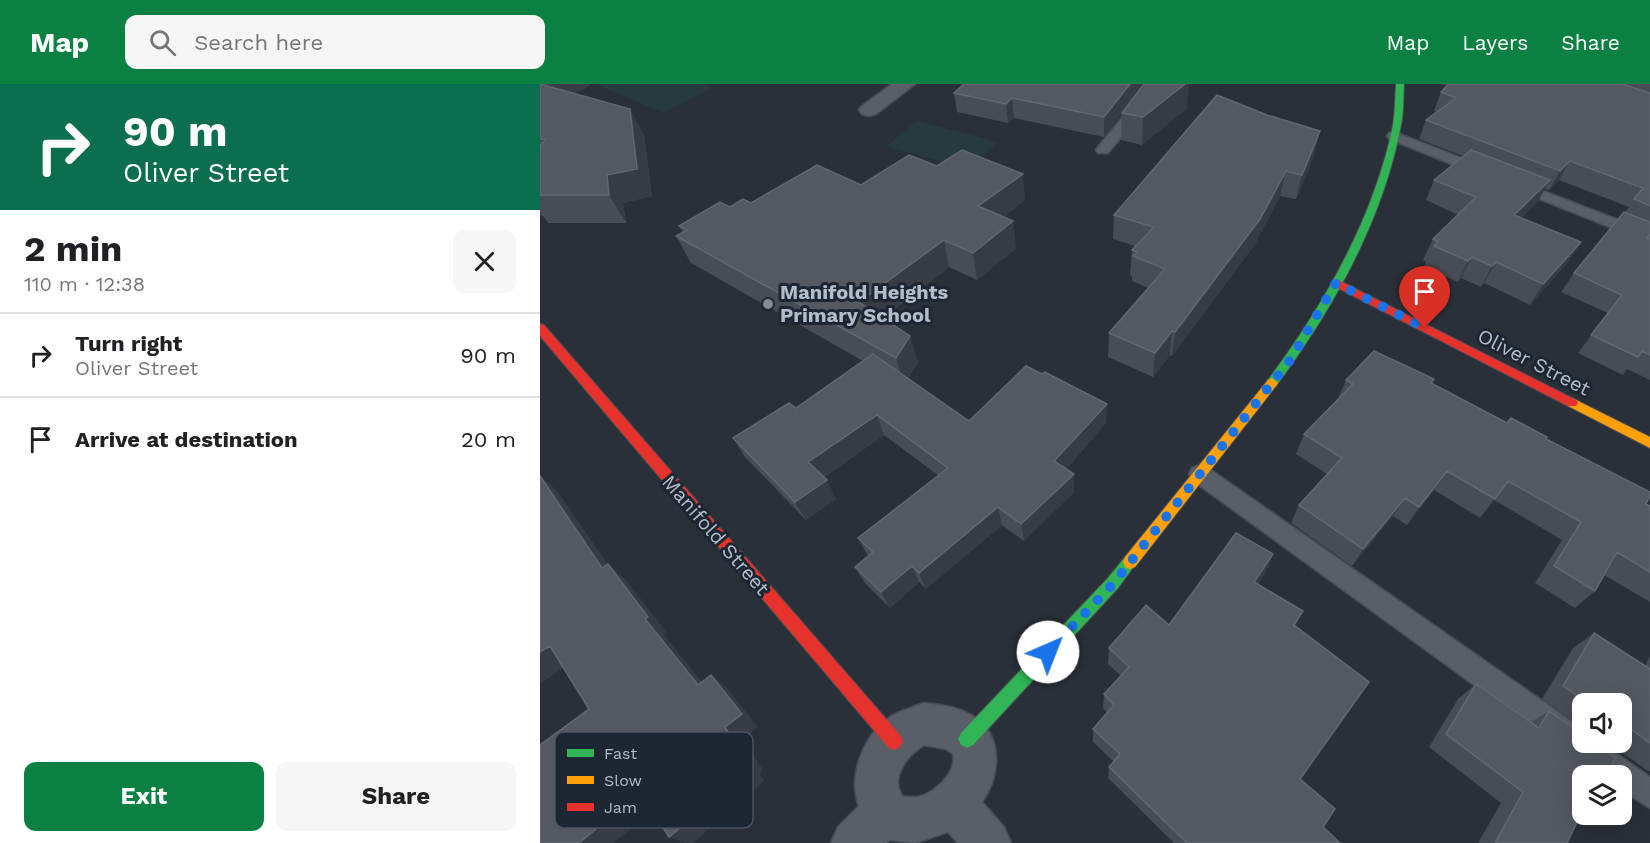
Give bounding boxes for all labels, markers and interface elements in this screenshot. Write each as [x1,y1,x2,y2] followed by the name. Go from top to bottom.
[125,15,545,69] search box
[30,26,89,59] text: Map
[146,26,179,59] icon: search
[194,30,323,55] text: Search here
[1386,30,1429,55] text: Map
[1462,30,1528,55] text: Layers
[1561,30,1620,55] text: Share
[123,107,227,156] text: 90 m
[24,108,102,186] icon: right
[123,157,289,189] text: Oliver Street
[24,228,122,270] text: 2 min
[453,230,516,293] button: close
[1399,266,1450,328] pin
[24,272,145,296] text: 110 m · 12:38
[1408,275,1441,308] icon: arrive
[780,280,948,327] place label: Manifold Heights Primary School
[761,297,775,311] marker: Manifold Heights Primary School
[1474,323,1595,401] street label: Oliver Street
[75,331,182,356] text: Turn right
[24,339,57,372] icon: right
[460,343,516,368] text: 90 m
[75,356,198,380] text: Oliver Street
[24,423,57,456] icon: arrive
[75,427,298,452] text: Arrive at destination
[461,427,516,452] text: 20 m
[657,470,775,600] street label: Manifold Street
[1016,620,1080,684] position arrow
[1572,693,1632,825] map controls
[1572,693,1632,753] button: sound
[555,732,753,828] legend
[604,744,637,763] text: Fast
[24,762,264,831] button: Exit
[276,762,516,831] button: Share
[1572,765,1632,825] button: layers
[604,771,642,790] text: Slow
[604,798,637,817] text: Jam

